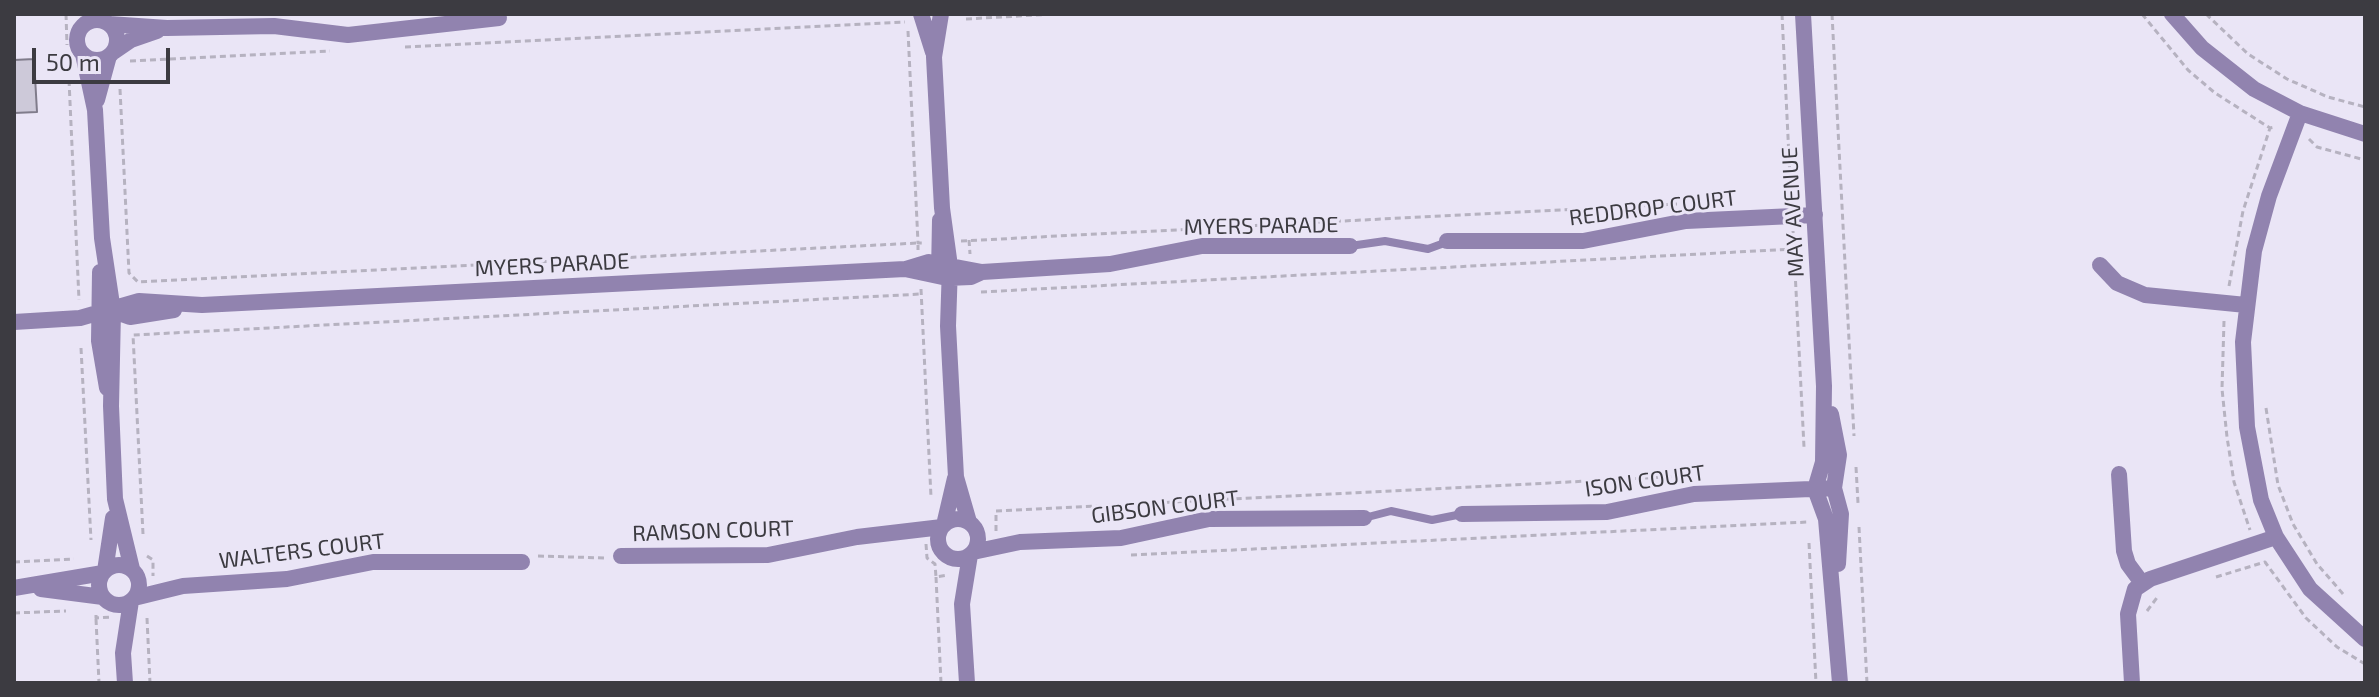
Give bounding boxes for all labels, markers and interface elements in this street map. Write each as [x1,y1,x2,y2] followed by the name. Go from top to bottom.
[36,32,174,82] scale bar
[46,47,100,76] text: 50 m
[1776,146,1810,278] street label: MAY AVENUE
[1567,185,1739,231] street label: REDDROP COURT
[1183,211,1339,241] street label: MYERS PARADE
[474,248,630,282] street label: MYERS PARADE
[1583,460,1707,502] street label: ISON COURT
[1090,485,1240,529] street label: GIBSON COURT
[632,515,794,547] street label: RAMSON COURT
[218,528,386,574] street label: WALTERS COURT

